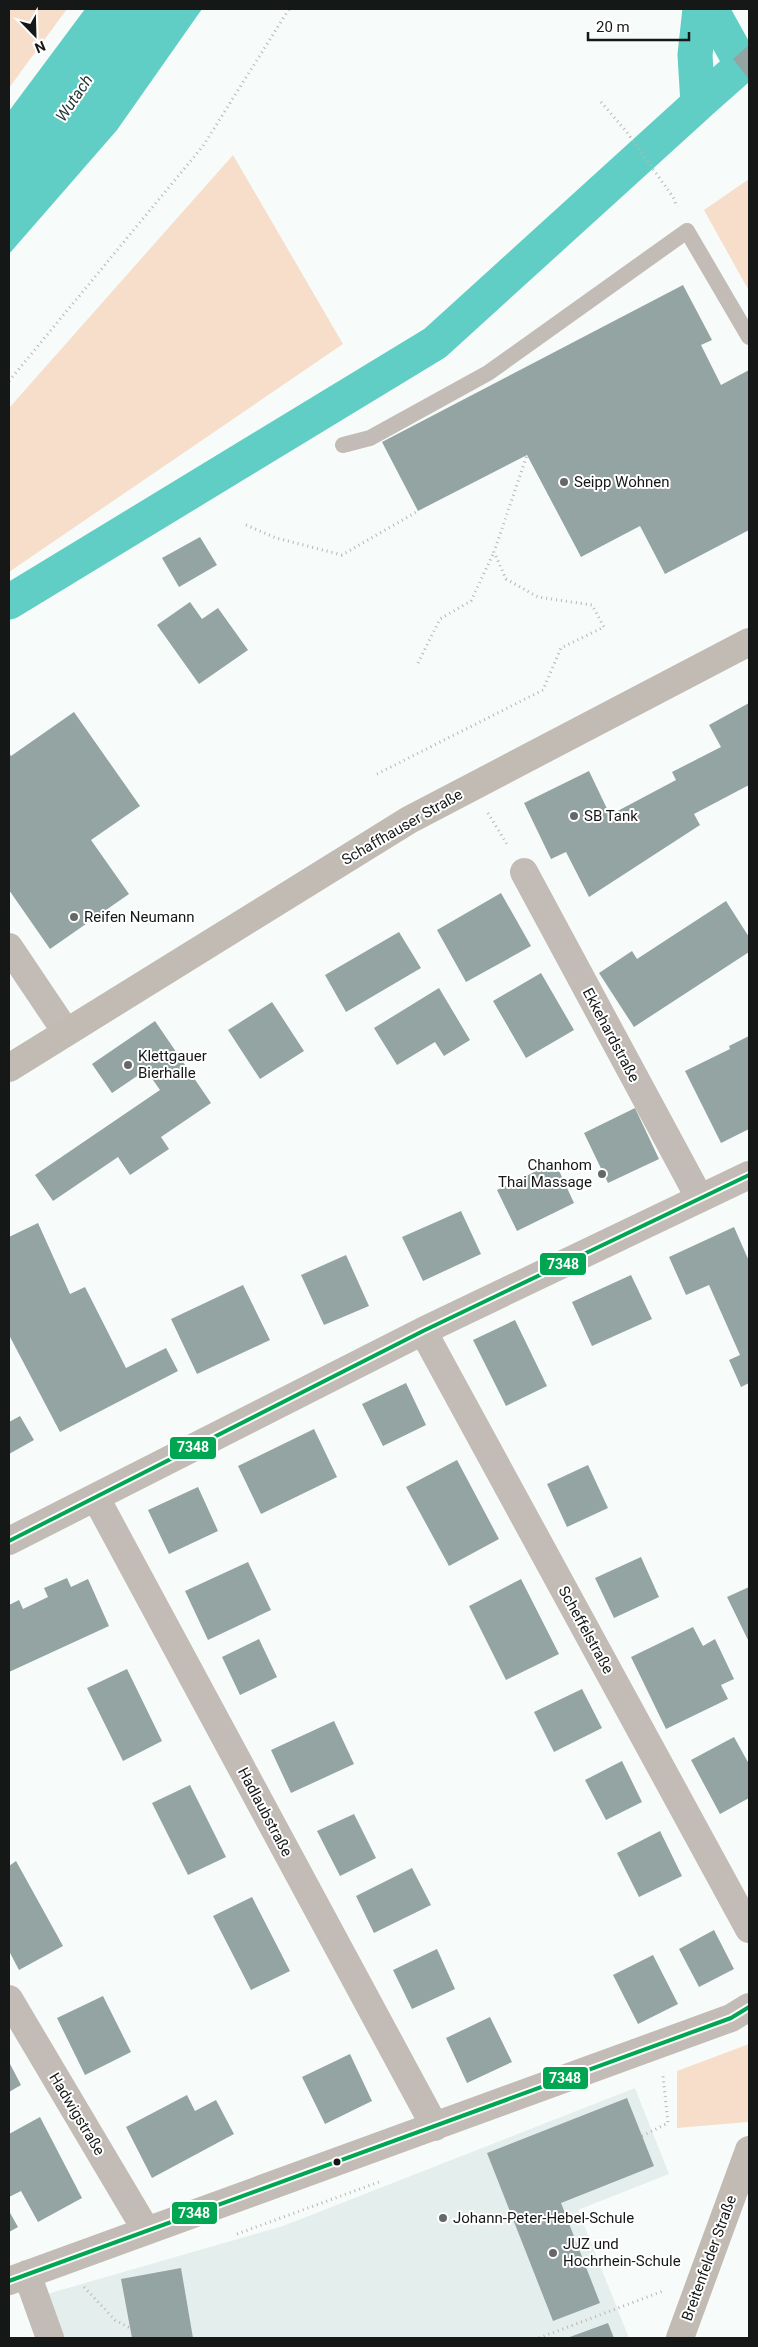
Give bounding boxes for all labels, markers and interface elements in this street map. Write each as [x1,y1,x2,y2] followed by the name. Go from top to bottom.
[10,10,60,60] north arrow
[588,10,689,42] scale bar
[596,18,630,36] text: 20 m
[32,38,48,56] text: N
[51,71,97,125] water label: Wutach
[574,473,670,491] place label: Seipp Wohnen
[558,476,570,488] marker: Seipp Wohnen
[338,785,466,869] street label: Schaffhauser Straße
[584,807,638,825] place label: SB Tank
[568,810,580,822] marker: SB Tank
[84,908,195,926] place label: Reifen Neumann
[68,911,80,923] marker: Reifen Neumann
[579,985,643,1085] street label: Ekkehardstraße
[138,1047,207,1082] place label: Klettgauer Bierhalle
[122,1059,134,1071] marker: Klettgauer Bierhalle
[498,1156,592,1191] place label: Chanhom Thai Massage
[596,1168,608,1180] marker: Chanhom Thai Massage
[539,1252,587,1276] line badge: 7348
[547,1256,579,1272] text: 7348
[169,1436,217,1460] line badge: 7348
[177,1439,209,1455] text: 7348
[555,1583,617,1677] street label: Scheffelstraße
[234,1764,296,1860] street label: Hadlaubstraße
[542,2066,589,2090] line badge: 7348
[45,2069,109,2159] street label: Hadwigstraße
[549,2070,581,2086] text: 7348
[332,2157,342,2167] unlabelled marker
[678,2193,740,2323] street label: Breitenfelder Straße
[171,2201,218,2225] line badge: 7348
[178,2205,210,2221] text: 7348
[453,2209,634,2227] place label: Johann-Peter-Hebel-Schule
[437,2212,449,2224] marker: Johann-Peter-Hebel-Schule
[563,2235,681,2270] place label: JUZ und Hochrhein-Schule
[547,2247,559,2259] marker: JUZ und Hochrhein-Schule

